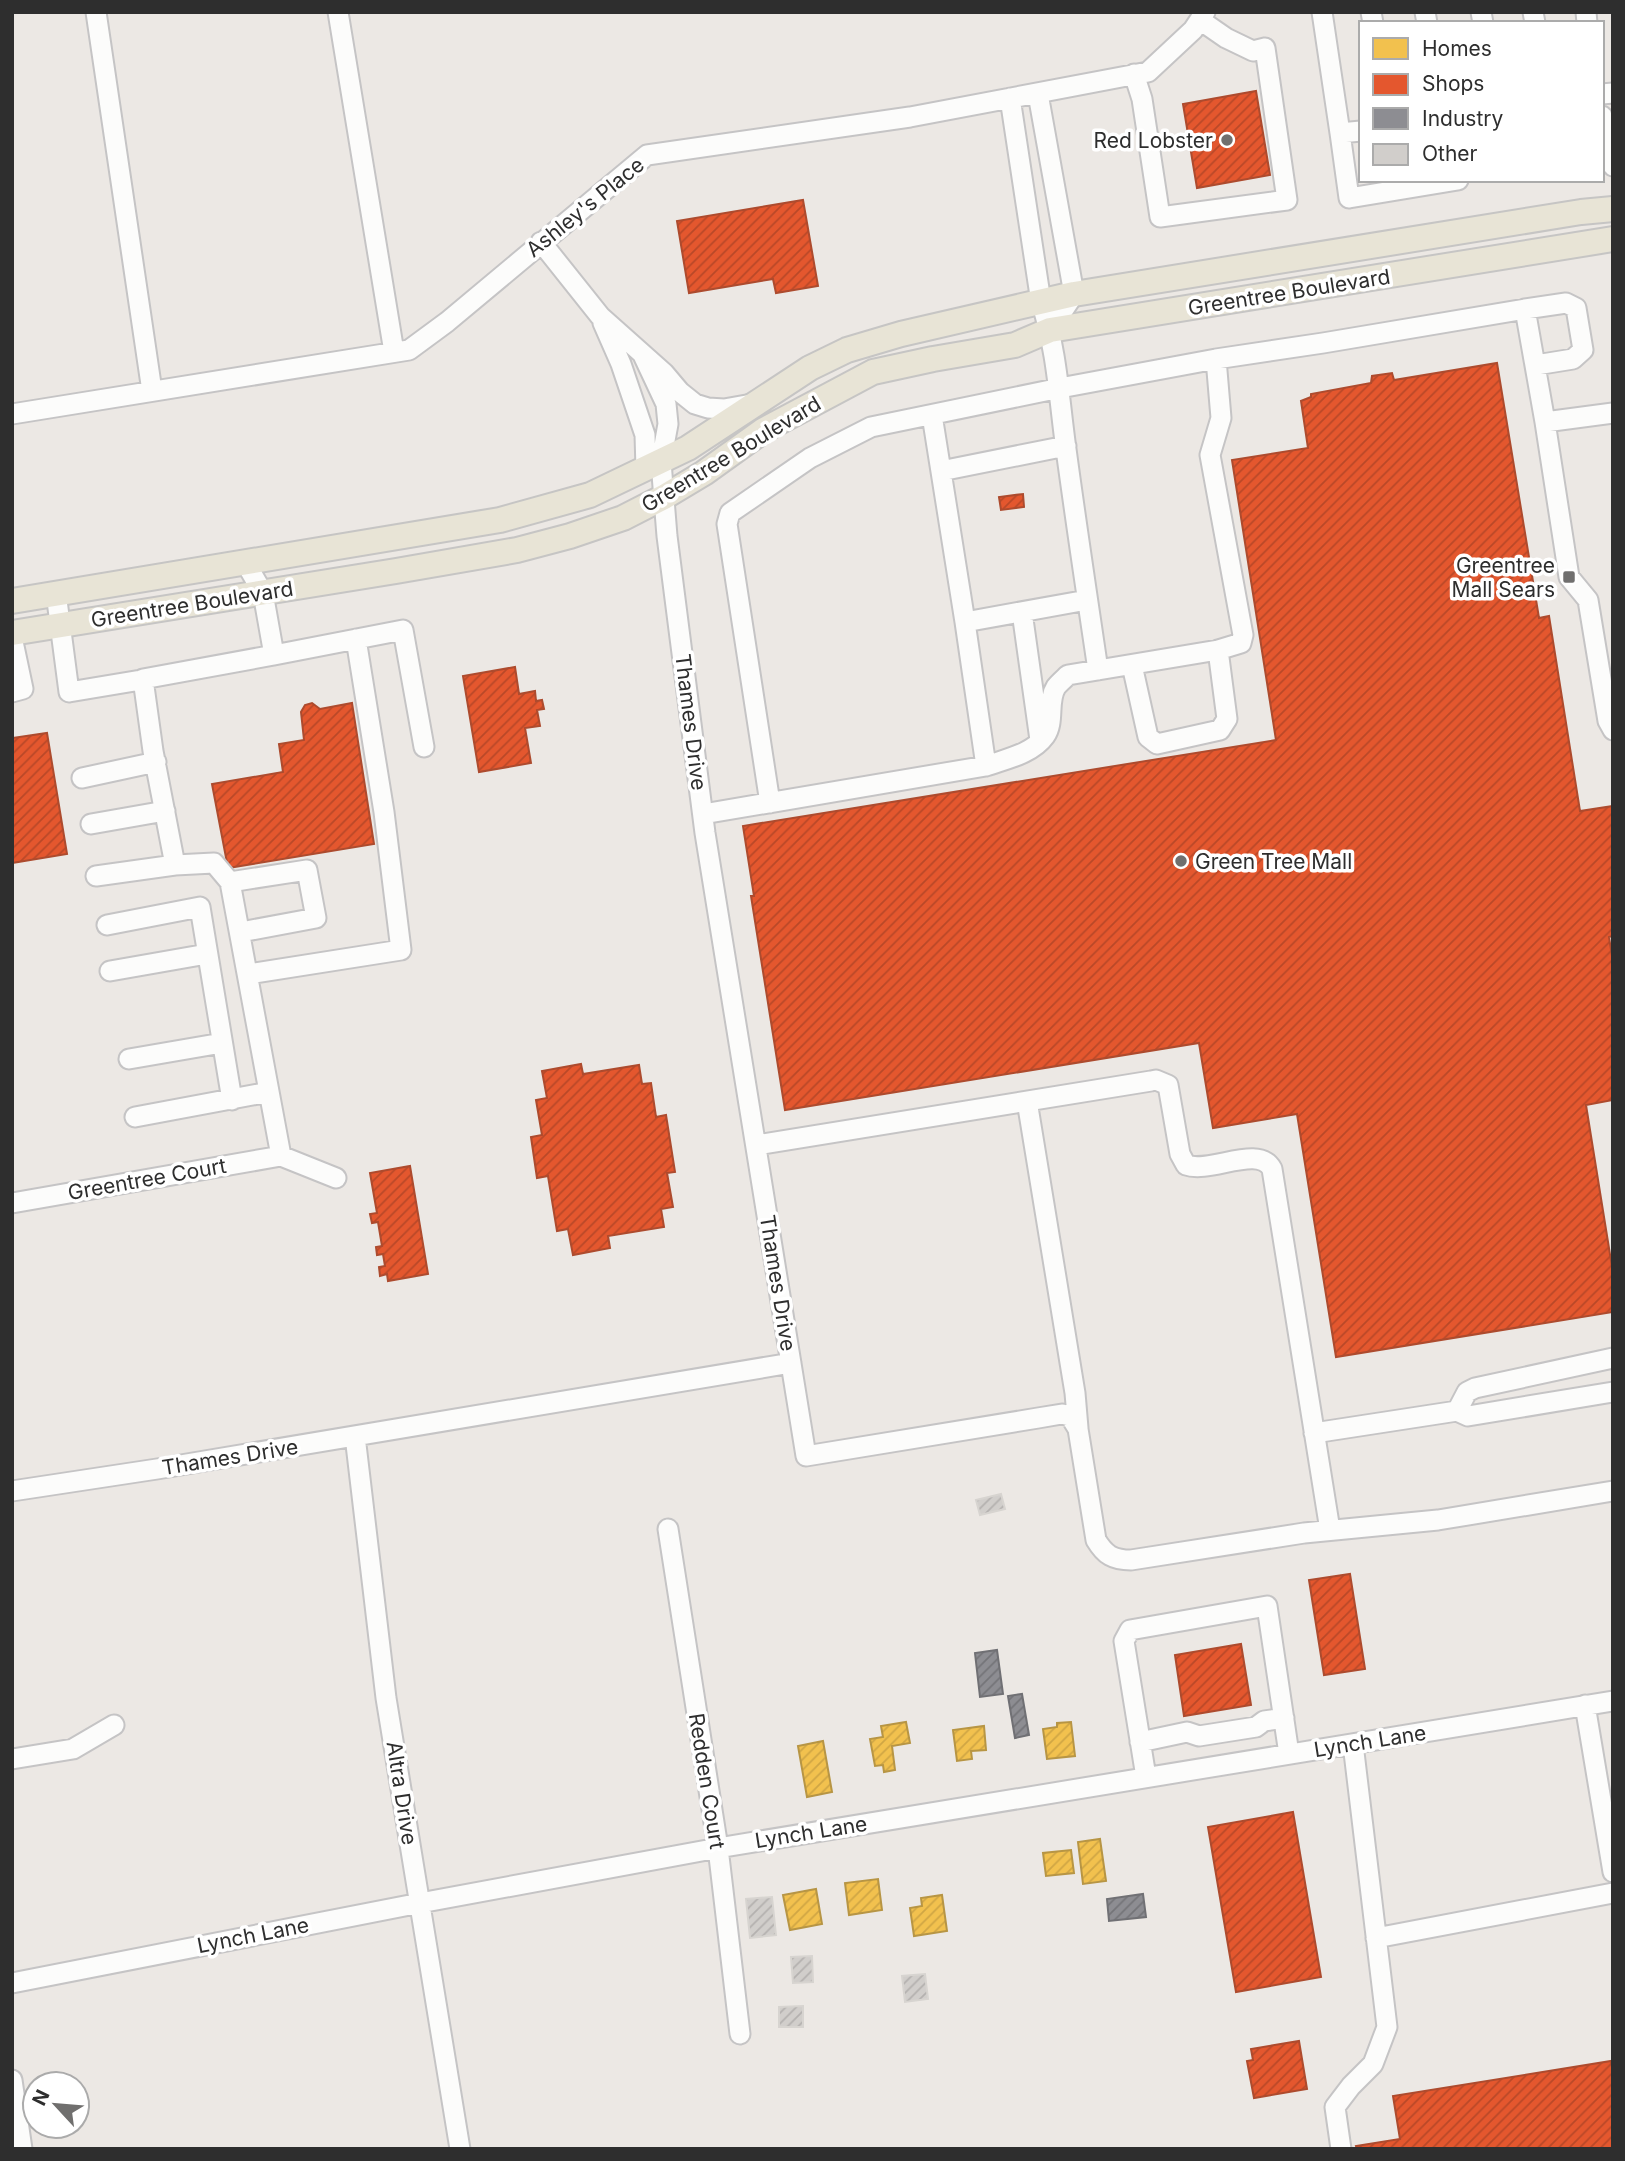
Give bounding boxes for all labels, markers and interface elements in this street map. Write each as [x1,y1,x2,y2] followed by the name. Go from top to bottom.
[1359,21,1604,182] legend
[1422,36,1492,61] text: Homes
[1422,71,1484,96] text: Shops
[1422,106,1504,131] text: Industry
[1094,128,1213,153] place label: Red Lobster
[1219,132,1235,148] marker: Red Lobster
[1422,141,1478,166] text: Other
[521,152,649,262] street label: Ashley's Place
[1186,264,1392,320] street label: Greentree Boulevard
[637,391,825,517] street label: Greentree Boulevard
[1451,553,1555,602] place label: Greentree Mall Sears
[1561,569,1577,585] marker: Greentree Mall Sears
[89,576,295,632] street label: Greentree Boulevard
[670,652,712,792] street label: Thames Drive
[1195,849,1352,874] place label: Green Tree Mall
[1173,853,1189,869] marker: Green Tree Mall
[66,1153,228,1205] street label: Greentree Court
[755,1213,801,1353] street label: Thames Drive
[160,1434,300,1480] street label: Thames Drive
[684,1711,730,1851] street label: Redden Court
[1312,1720,1428,1762] street label: Lynch Lane
[381,1739,423,1847] street label: Altra Drive
[753,1811,869,1853] street label: Lynch Lane
[195,1912,311,1958] street label: Lynch Lane
[21,2070,91,2140] north arrow
[28,2086,55,2109] text: N

